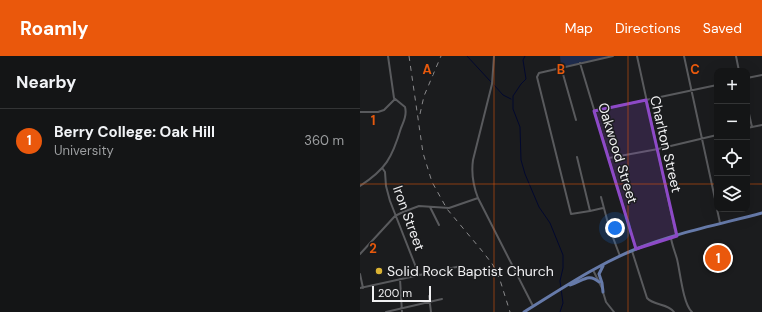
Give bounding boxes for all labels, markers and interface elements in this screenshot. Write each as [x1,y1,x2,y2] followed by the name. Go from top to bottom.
[20,16,89,41] text: Roamly
[565,19,593,37] text: Map
[615,19,681,37] text: Directions
[703,19,742,37] text: Saved
[422,61,432,78] text: A
[557,61,565,78] text: B
[690,61,700,78] text: C
[714,68,750,212] map controls
[714,68,750,104] button: +
[16,71,76,93] text: Nearby
[646,94,686,194] street label: Charlton Street
[594,100,642,206] street label: Oakwood Street
[714,104,750,140] button: −
[371,112,375,129] text: 1
[54,122,215,142] text: Berry College: Oak Hill
[27,132,31,149] text: 1
[304,132,344,149] text: 360 m
[714,140,750,176] button: locate
[54,142,114,159] text: University
[714,176,750,212] button: layers
[389,183,429,253] street label: Iron Street
[605,218,625,238] your location
[369,240,377,257] text: 2
[705,243,731,273] pin: 1
[387,262,554,280] place label: Solid Rock Baptist Church
[374,266,384,276] marker: Solid Rock Baptist Church
[372,284,431,303] scale bar
[378,286,412,300] text: 200 m

